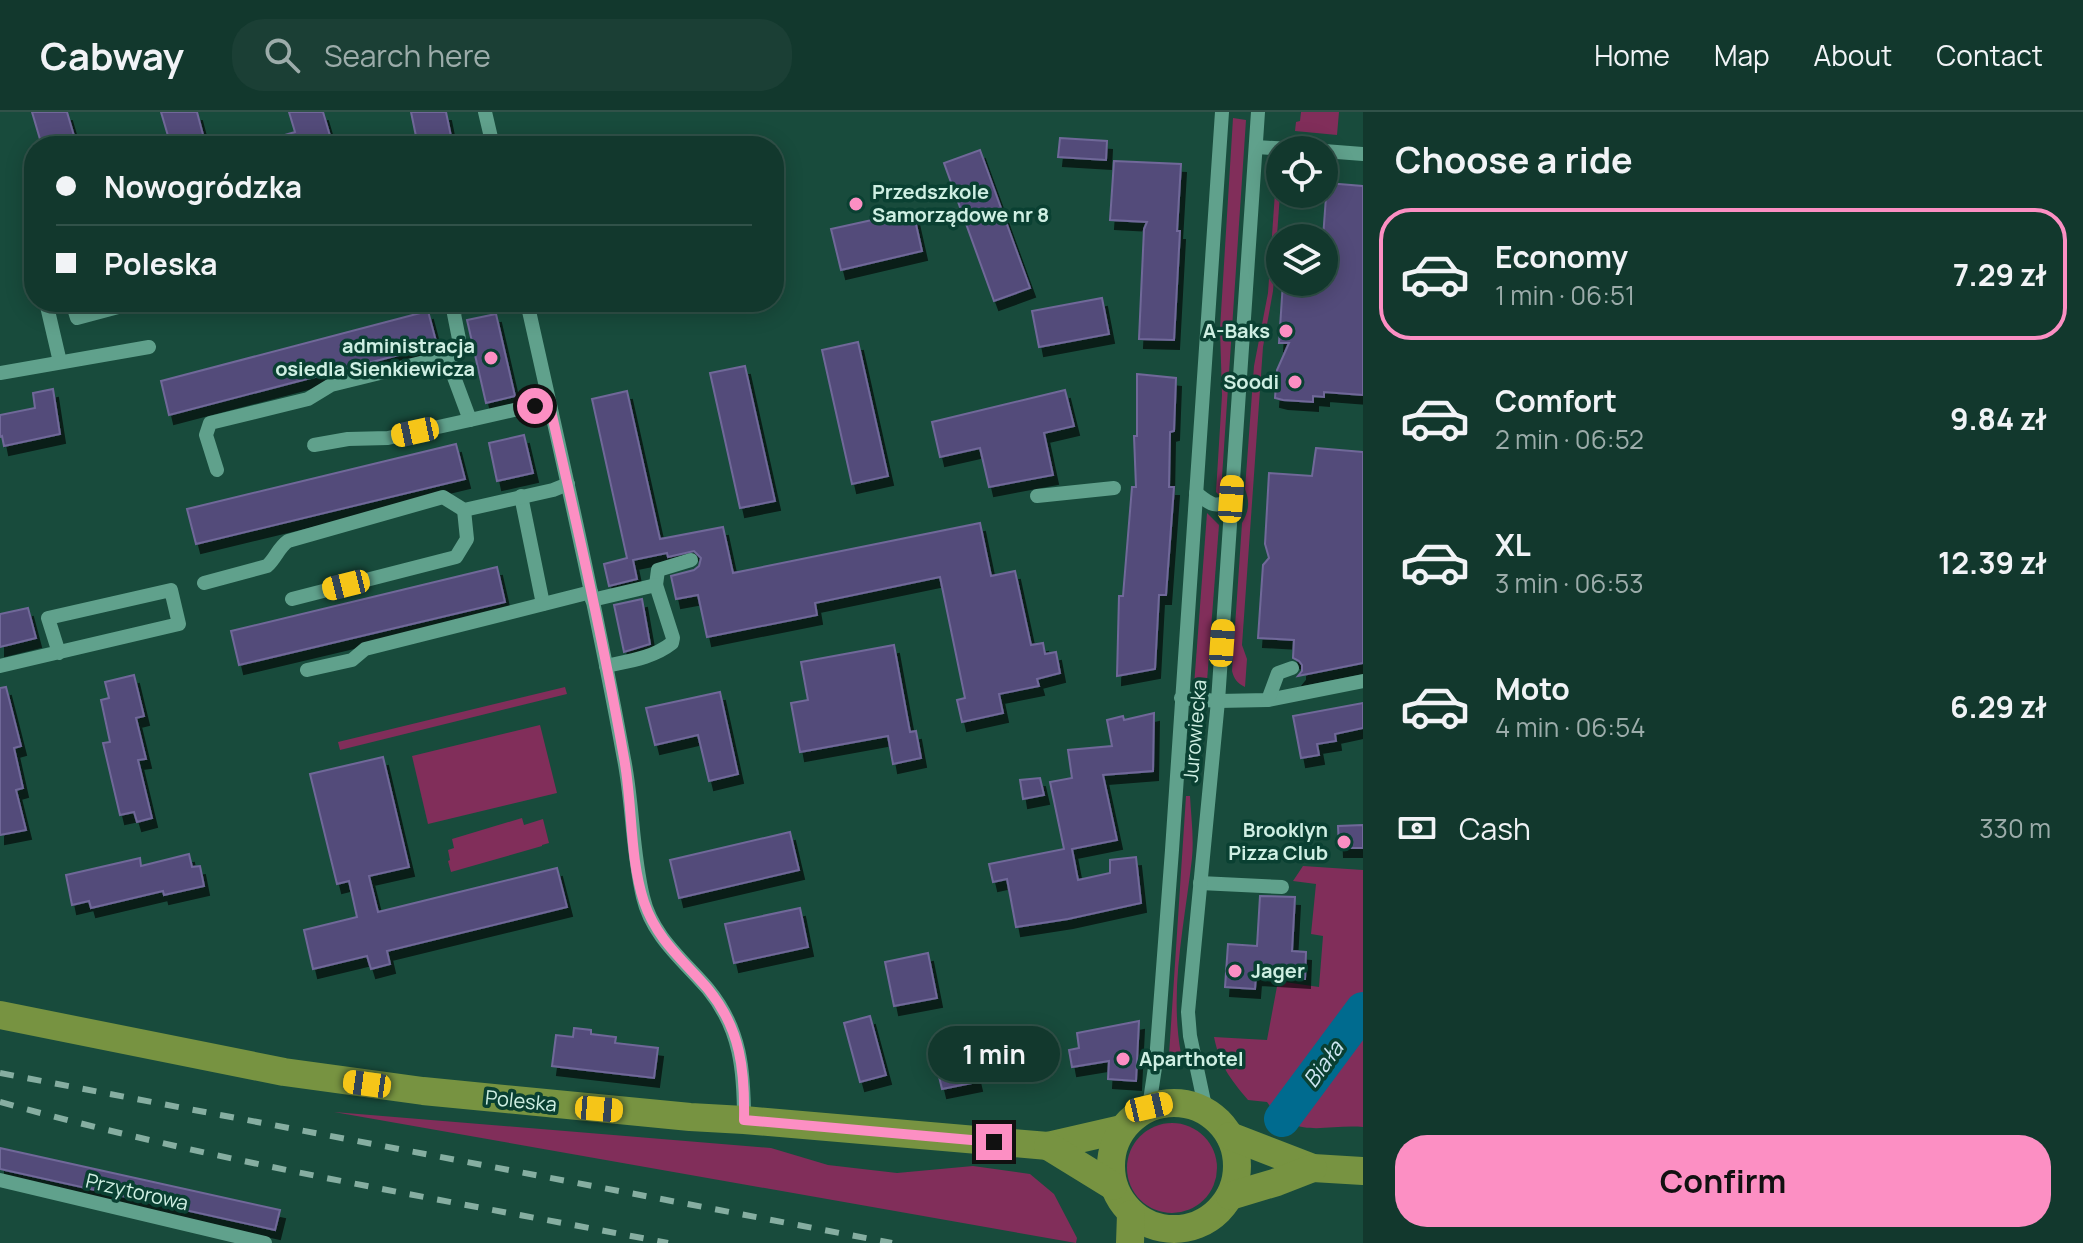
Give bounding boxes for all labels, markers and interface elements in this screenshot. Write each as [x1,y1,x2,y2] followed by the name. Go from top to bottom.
[232,19,792,91] search box
[40,29,184,81] text: Cabway
[260,33,304,77] icon: search
[324,35,491,76] text: Search here
[1594,36,1670,74] text: Home
[1714,36,1770,74] text: Map
[1814,36,1892,74] text: About
[1936,36,2043,74] text: Contact
[1395,135,1633,184] text: Choose a ride
[1266,136,1338,296] map controls
[1266,136,1338,208] button: locate
[104,166,302,207] text: Nowogródzka
[872,178,1049,228] place label: Przedszkole Samorządowe nr 8
[847,195,865,213] marker: Przedszkole Samorządowe nr 8
[1266,224,1338,296] button: layers
[1495,236,1628,277] text: Economy
[1399,238,1471,310] icon: car
[104,243,218,284] text: Poleska
[1953,254,2047,295] text: 7.29 zł
[1495,277,1635,313] text: 1 min · 06:51
[1203,317,1270,344] place label: A-Baks
[1277,322,1295,340] marker: A-Baks
[275,332,475,382] place label: administracja osiedla Sienkiewicza
[482,349,500,367] marker: administracja osiedla Sienkiewicza
[1223,368,1279,395] place label: Soodi
[1286,373,1304,391] marker: Soodi
[1495,380,1617,421] text: Comfort
[1399,382,1471,454] icon: car
[517,388,553,424] route start
[1950,398,2047,439] text: 9.84 zł
[389,415,441,449] car
[1495,421,1644,457] text: 2 min · 06:52
[1217,474,1245,524] car
[1495,524,1531,565] text: XL
[1399,526,1471,598] icon: car
[1938,542,2047,583] text: 12.39 zł
[1495,565,1644,601] text: 3 min · 06:53
[320,568,372,602] car
[1208,618,1236,668] car
[1495,668,1570,709] text: Moto
[1399,670,1471,742] icon: car
[1177,678,1212,784] street label: Jurowiecka
[1950,686,2047,727] text: 6.29 zł
[1495,709,1646,745] text: 4 min · 06:54
[1395,806,1439,850] icon: cash
[1459,808,1531,849] text: Cash
[1979,810,2051,846] text: 330 m
[1228,816,1328,866] place label: Brooklyn Pizza Club
[1335,833,1353,851] marker: Brooklyn Pizza Club
[1251,957,1305,984] place label: Jager
[1226,962,1244,980] marker: Jager
[928,1026,1060,1082] callout: 1 min
[1296,1033,1351,1093] water label: Biała
[962,1036,1026,1072] text: 1 min
[1139,1045,1244,1072] place label: Aparthotel
[1114,1050,1132,1068] marker: Aparthotel
[342,1069,392,1099] car
[484,1083,558,1118] street label: Poleska
[1123,1090,1175,1124] car
[574,1095,624,1123] car
[976,1124,1012,1160] route end
[1395,1135,2051,1227] button: Confirm
[83,1167,191,1216] street label: Przytorowa

